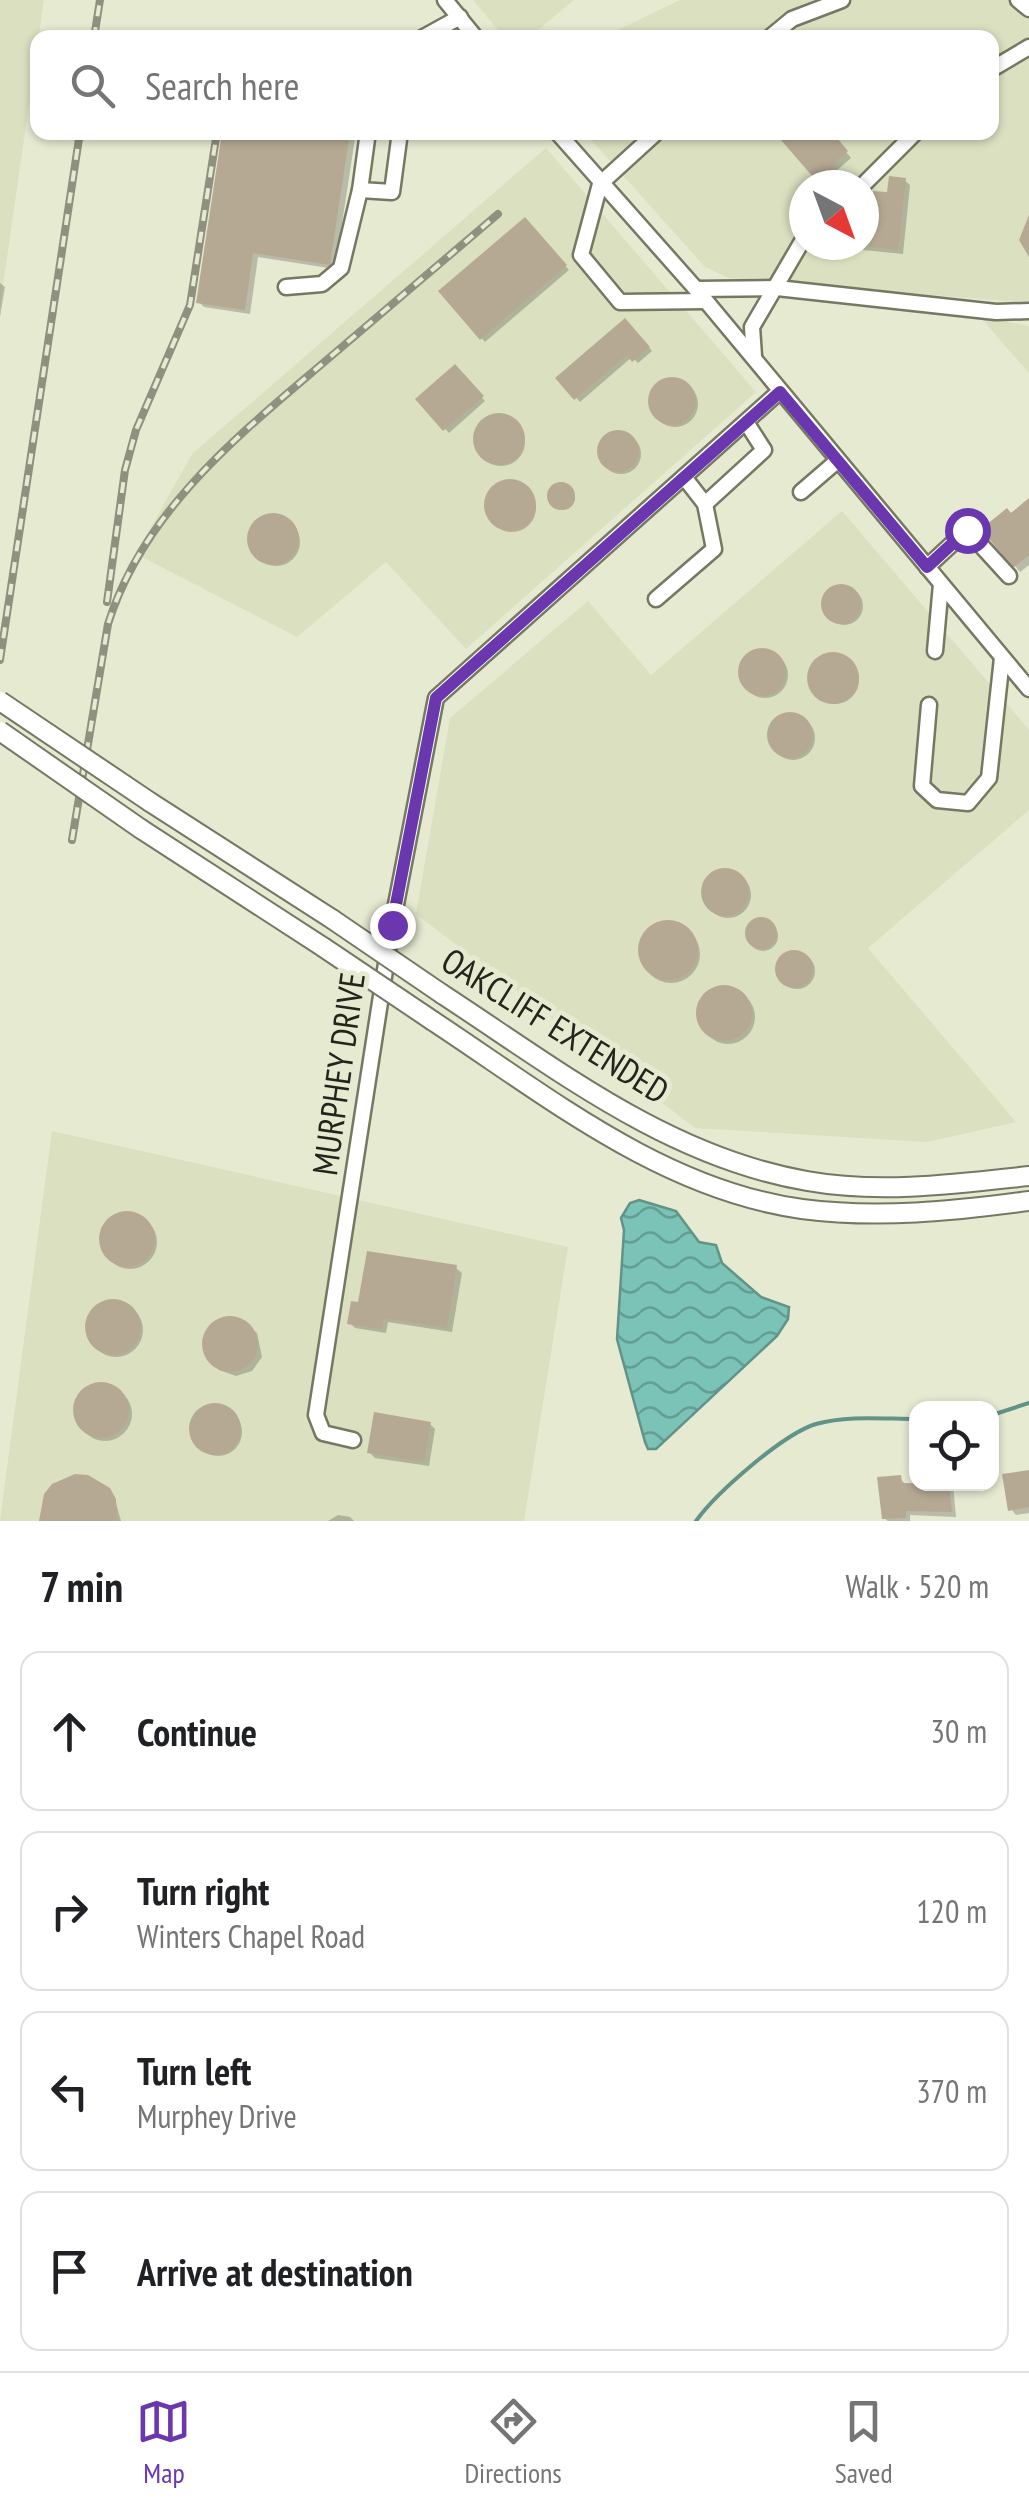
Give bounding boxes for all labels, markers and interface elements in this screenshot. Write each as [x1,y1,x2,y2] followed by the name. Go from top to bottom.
[30,30,999,140] search box
[65,58,120,113] icon: search
[145,61,299,110] text: Search here
[789,170,879,260] north arrow
[945,508,991,554] route start
[370,903,416,949] route end
[433,937,678,1113] street label: OAKCLIFF EXTENDED
[301,970,375,1178] street label: MURPHEY DRIVE
[909,1401,999,1491] map controls
[909,1401,999,1491] button: locate
[40,1559,123,1614] text: 7 min
[845,1565,989,1607] text: Walk · 520 m
[42,1704,97,1759] icon: ahead
[137,1707,257,1756] text: Continue
[931,1710,987,1752] text: 30 m
[137,1866,269,1915] text: Turn right
[42,1884,97,1939] icon: right
[916,1890,987,1932] text: 120 m
[137,1915,365,1957] text: Winters Chapel Road
[137,2046,251,2095] text: Turn left
[42,2064,97,2119] icon: left
[916,2070,987,2112] text: 370 m
[137,2095,297,2137] text: Murphey Drive
[42,2244,97,2299] icon: arrive
[137,2247,413,2296] text: Arrive at destination
[136,2394,191,2491] tab: Map
[464,2394,562,2491] tab: Directions
[835,2394,893,2491] tab: Saved

